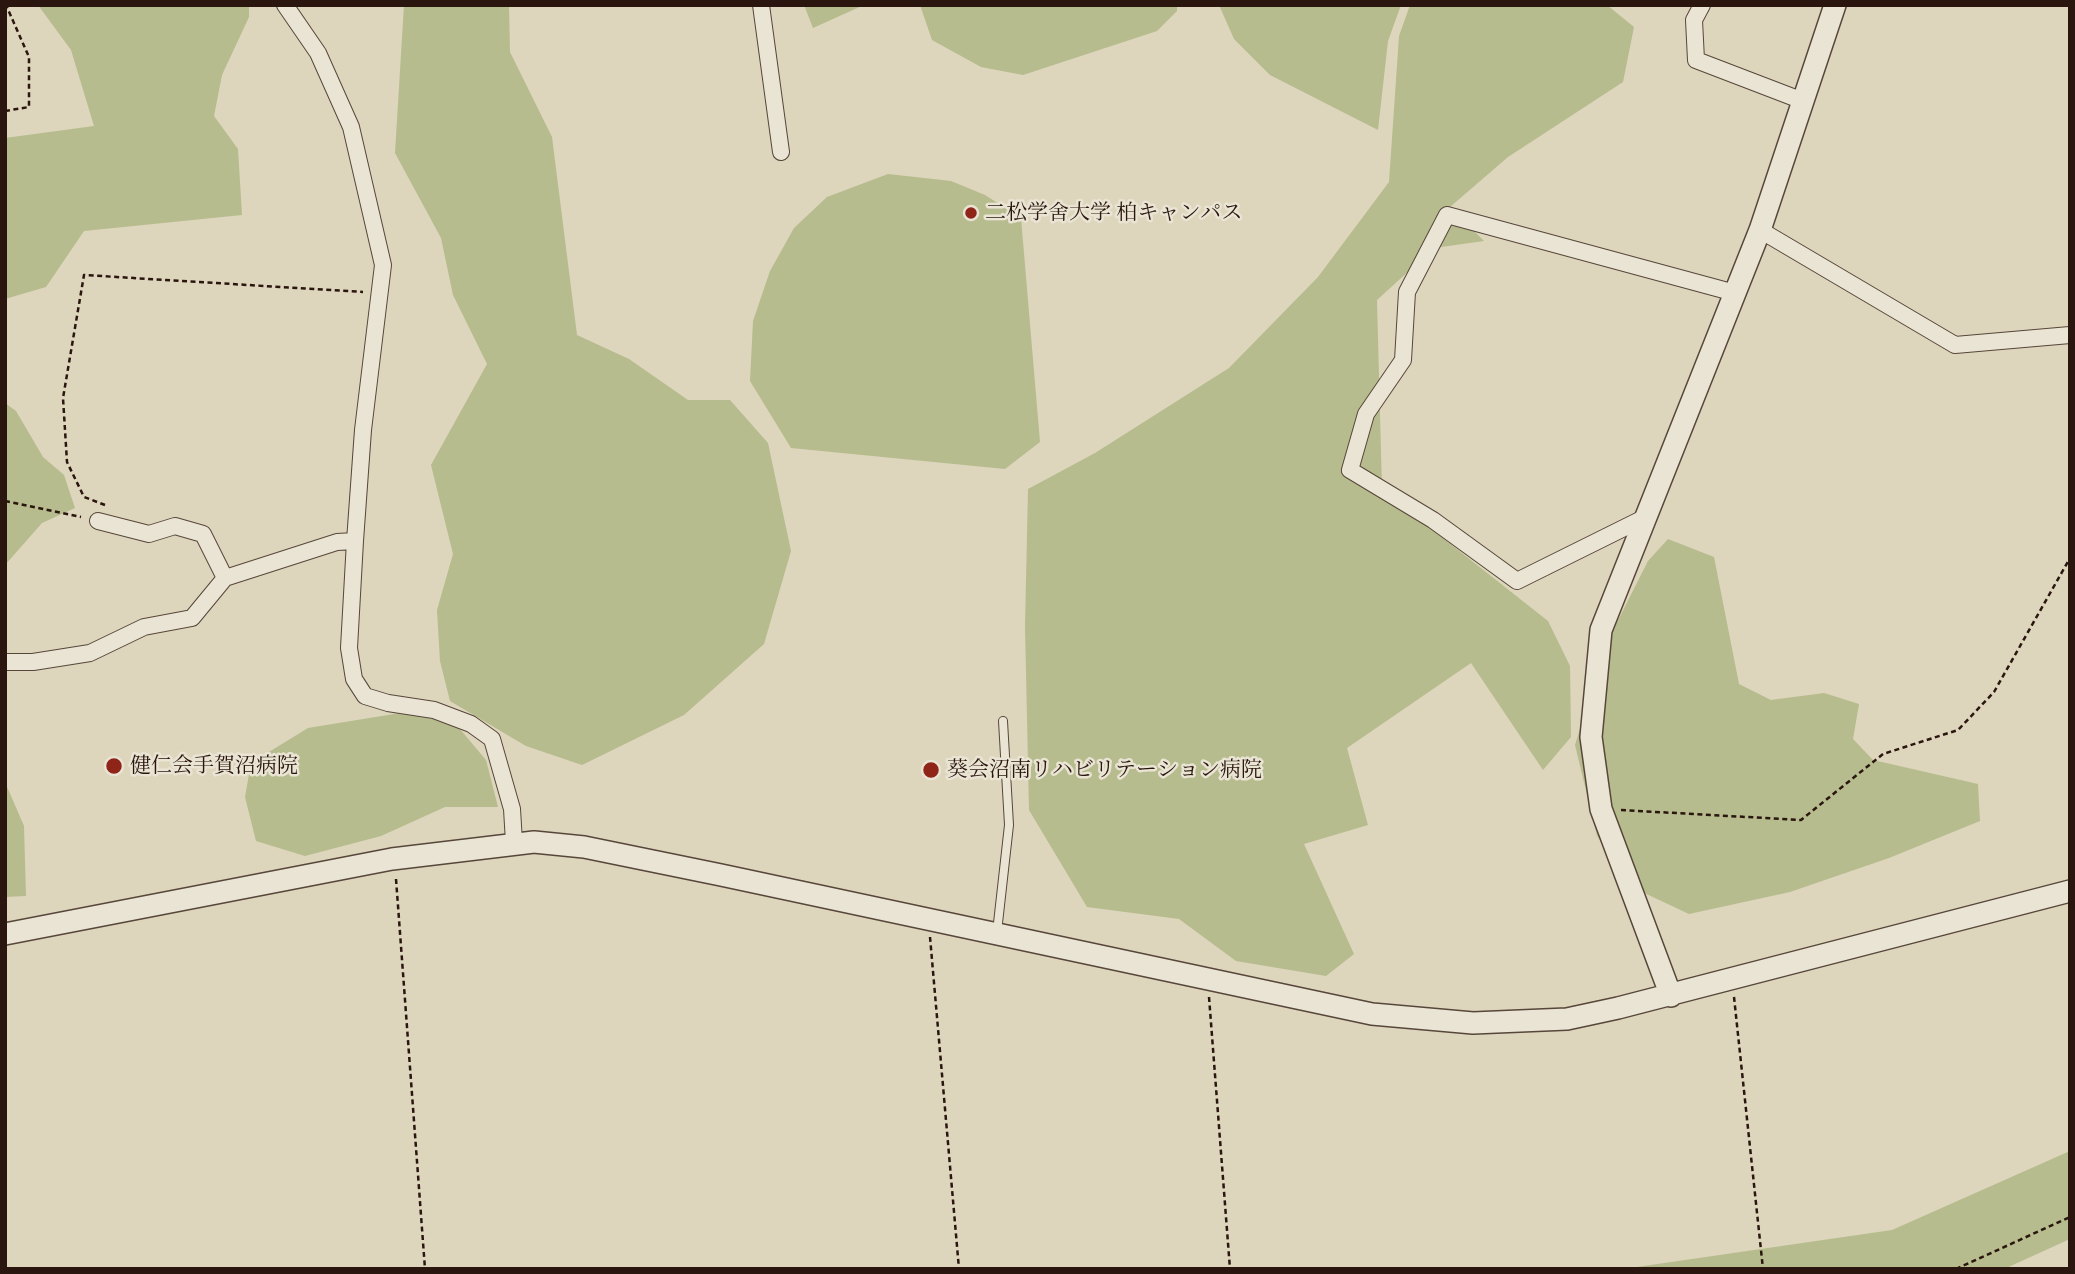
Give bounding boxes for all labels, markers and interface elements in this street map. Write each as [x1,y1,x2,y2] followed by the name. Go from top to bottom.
[985,200,1243,226] place label: 二松学舍大学 柏キャンパス
[963,205,979,221] marker: 二松学舍大学 柏キャンパス
[130,753,298,779] place label: 健仁会手賀沼病院
[104,756,124,776] marker: 健仁会手賀沼病院
[947,757,1262,783] place label: 葵会沼南リハビリテーション病院
[921,760,941,780] marker: 葵会沼南リハビリテーション病院

